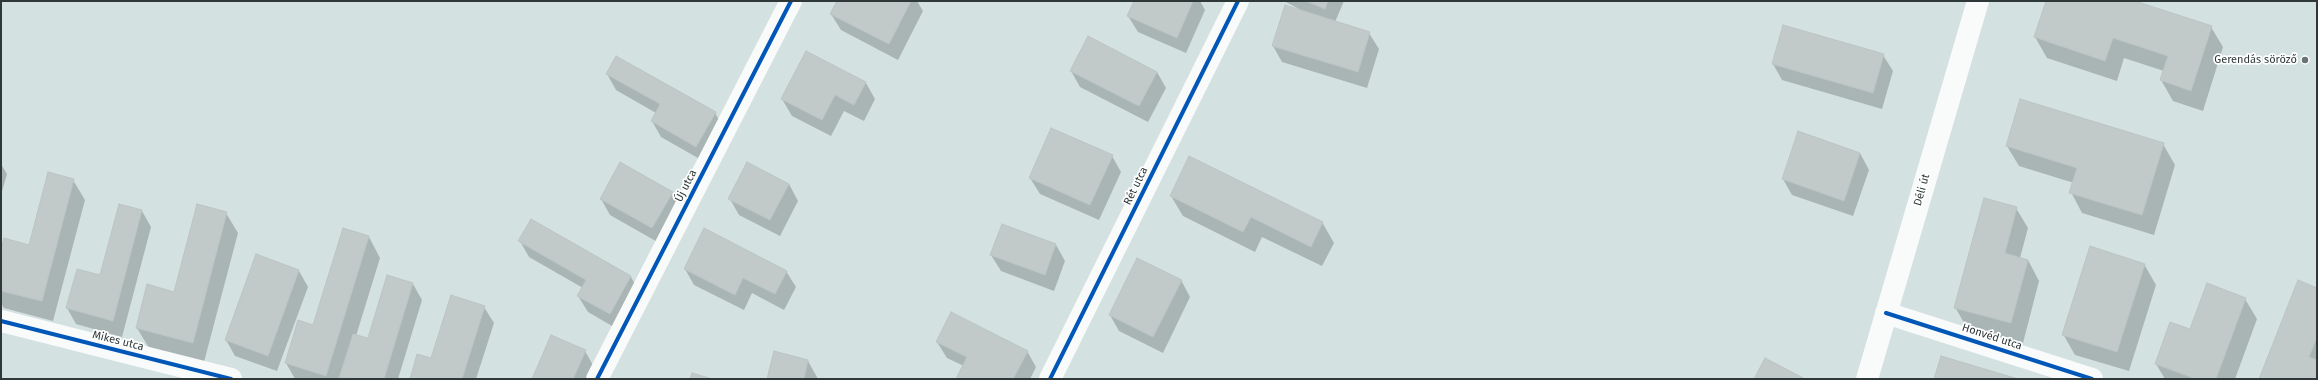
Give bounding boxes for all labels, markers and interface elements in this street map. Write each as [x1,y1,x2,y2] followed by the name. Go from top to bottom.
[2214,53,2297,67] place label: Gerendás söröző
[2300,55,2310,65] marker: Gerendás söröző
[1121,165,1151,207] street label: Rét utca
[672,168,700,204] street label: Új utca
[1911,172,1933,208] street label: Déli út
[1960,321,2024,353] street label: Honvéd utca
[91,328,145,354] street label: Mikes utca

